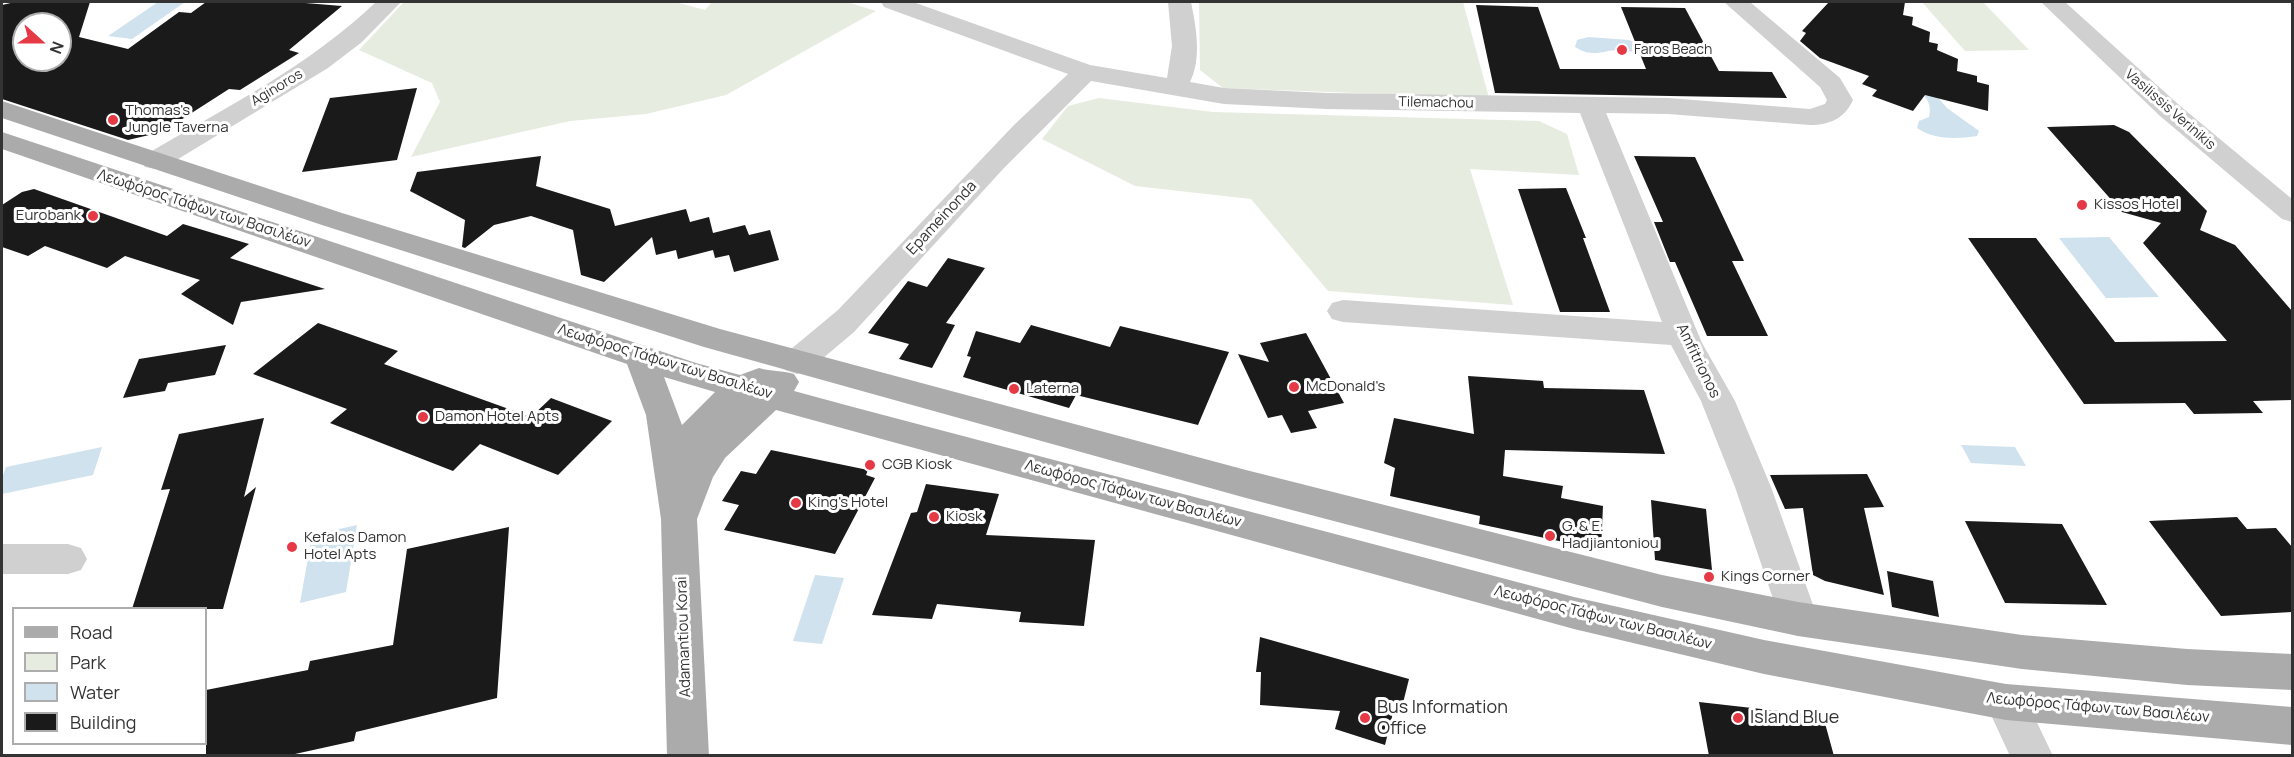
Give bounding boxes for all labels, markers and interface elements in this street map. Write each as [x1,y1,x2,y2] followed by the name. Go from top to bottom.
[12,12,72,72] north arrow
[45,38,69,57] text: N
[1634,42,1712,58] place label: Faros Beach
[1615,43,1629,57] marker: Faros Beach
[248,66,306,110] street label: Aginoros
[2121,66,2219,154] street label: Vasilissis Verinikis
[1398,94,1474,112] street label: Tilemachou
[125,102,229,137] place label: Thomas's Jungle Taverna
[106,113,120,127] marker: Thomas's Jungle Taverna
[95,166,313,252] street label: Λεωφόρος Τάφων των Βασιλέων
[903,177,981,259] street label: Epameinonda
[2094,196,2179,214] place label: Kissos Hotel
[2075,198,2089,212] marker: Kissos Hotel
[16,207,81,225] place label: Eurobank
[86,209,100,223] marker: Eurobank
[555,321,775,403] street label: Λεωφόρος Τάφων των Βασιλέων
[1672,321,1724,401] street label: Amfitrionos
[1306,378,1385,396] place label: McDonald's
[1026,380,1079,398] place label: Laterna
[1287,380,1301,394] marker: McDonald's
[1007,382,1021,396] marker: Laterna
[435,408,559,426] place label: Damon Hotel Apts
[416,410,430,424] marker: Damon Hotel Apts
[882,456,952,474] place label: CGB Kiosk
[1023,456,1243,532] street label: Λεωφόρος Τάφων των Βασιλέων
[863,458,877,472] marker: CGB Kiosk
[808,494,888,512] place label: King's Hotel
[789,496,803,510] marker: King's Hotel
[946,508,983,526] place label: Kiosk
[927,510,941,524] marker: Kiosk
[1562,518,1659,553] place label: G. & E. Hadjiantoniou
[304,529,407,564] place label: Kefalos Damon Hotel Apts
[1543,529,1557,543] marker: G. & E. Hadjiantoniou
[285,540,299,554] marker: Kefalos Damon Hotel Apts
[1721,568,1810,586] place label: Kings Corner
[1702,570,1716,584] marker: Kings Corner
[673,576,695,698] street label: Adamantiou Korai
[1492,582,1714,654] street label: Λεωφόρος Τάφων των Βασιλέων
[12,607,207,745] legend
[70,620,113,644] text: Road
[70,650,106,674] text: Park
[70,680,120,704] text: Water
[1986,689,2210,727] street label: Λεωφόρος Τάφων των Βασιλέων
[1377,697,1508,740] place label: Bus Information Office
[1750,707,1839,729] place label: Island Blue
[70,710,136,734] text: Building
[1358,711,1372,725] marker: Bus Information Office
[1731,711,1745,725] marker: Island Blue

